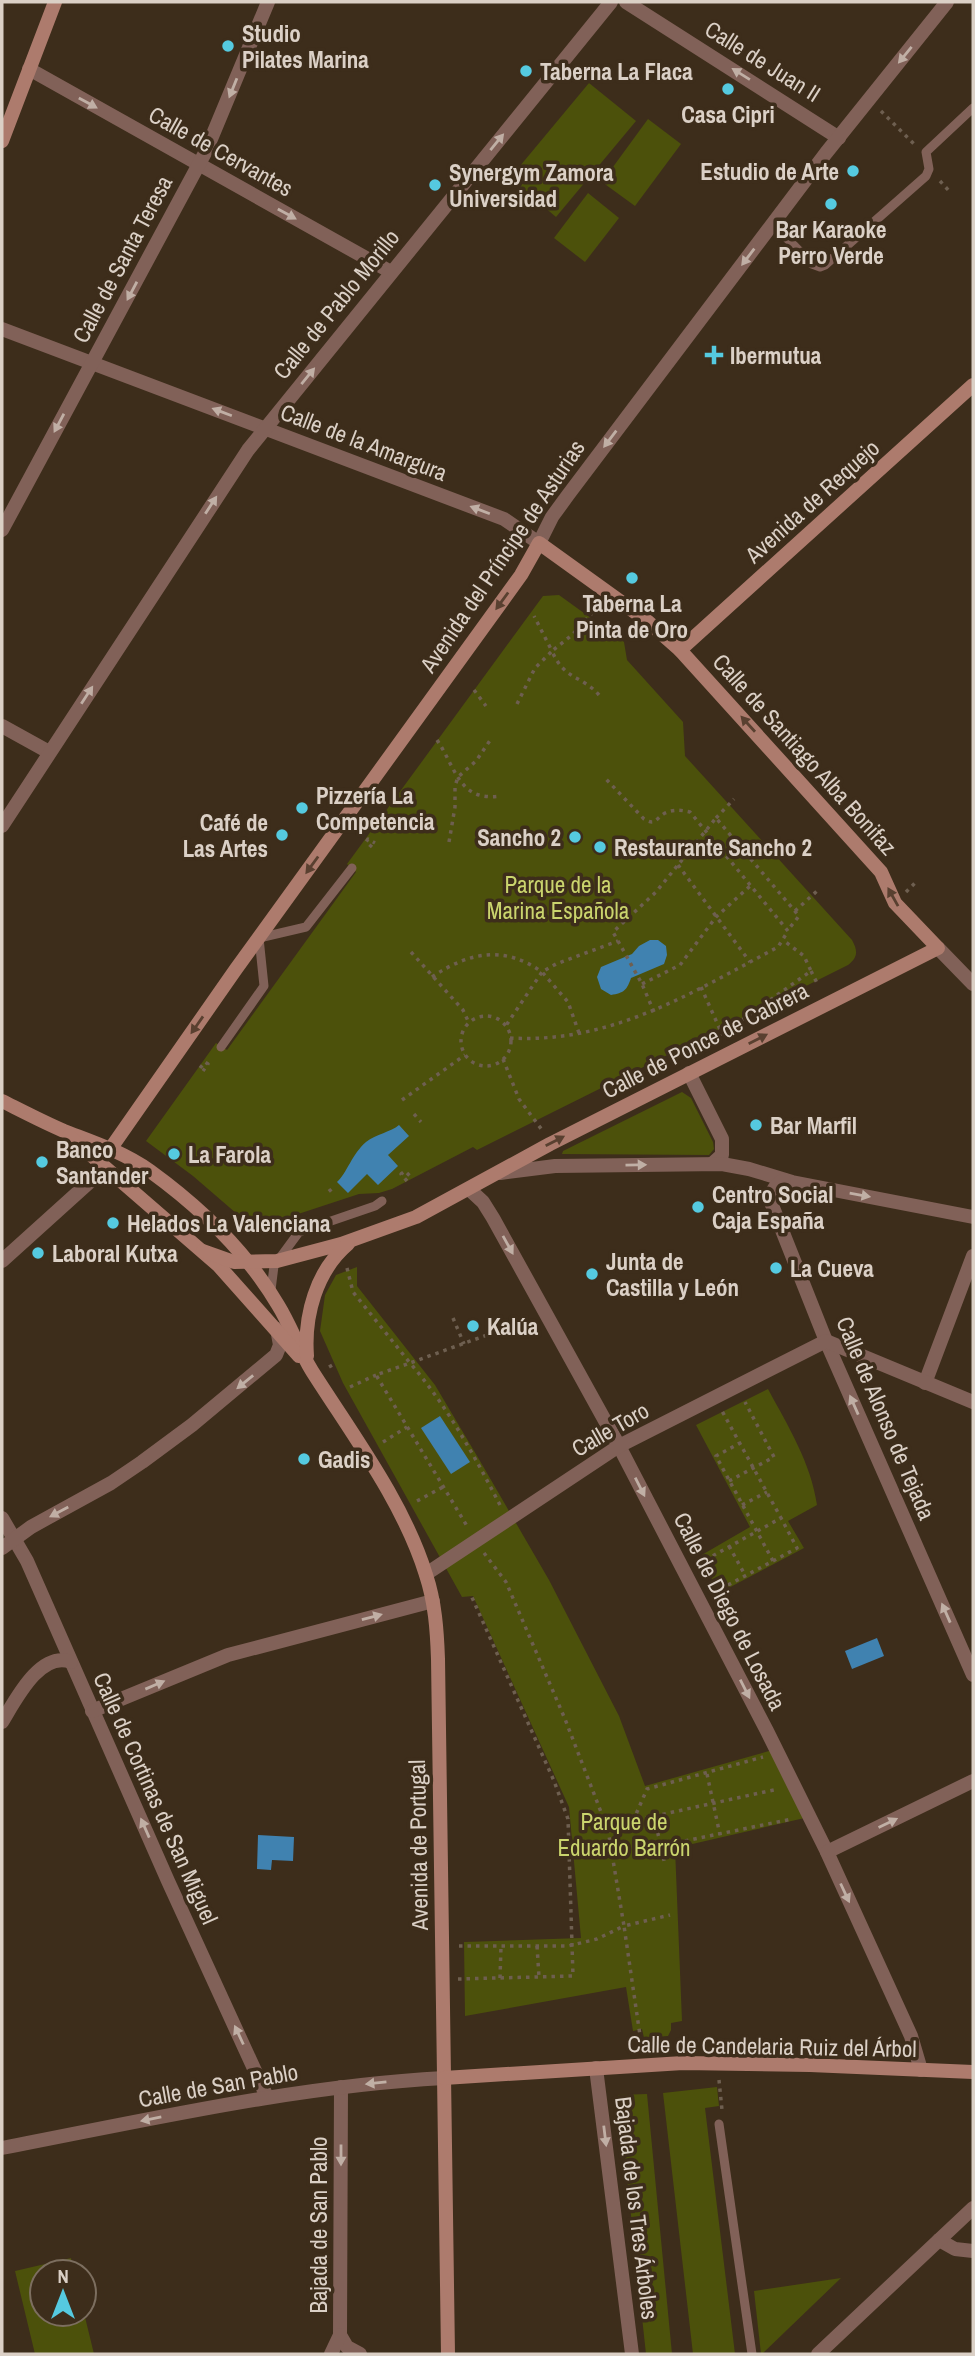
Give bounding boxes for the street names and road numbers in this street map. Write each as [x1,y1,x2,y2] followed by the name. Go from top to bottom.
[699,13,827,109] street label: Calle de Juan II
[143,99,299,203] street label: Calle de Cervantes
[65,169,179,348] street label: Calle de Santa Teresa
[266,223,406,385] street label: Calle de Pablo Morillo
[276,396,452,488] street label: Calle de la Amargura
[737,432,886,570] street label: Avenida de Requejo
[412,434,592,679] street label: Avenida del Príncipe de Asturias
[706,647,904,861] street label: Calle de Santiago Alba Bonifaz
[597,974,814,1105] street label: Calle de Ponce de Cabrera
[829,1312,943,1525] street label: Calle de Alonso de Tejada
[566,1394,654,1464] street label: Calle Toro
[667,1507,794,1716] street label: Calle de Diego de Losada
[86,1667,226,1929] street label: Calle de Cortinas de San Miguel
[401,1759,435,1932] street label: Avenida de Portugal
[627,2028,917,2064] street label: Calle de Candelaria Ruiz del Árbol
[136,2056,300,2114] street label: Calle de San Pablo
[608,2095,666,2321] street label: Bajada de los Tres Árboles
[303,2136,334,2314] street label: Bajada de San Pablo

